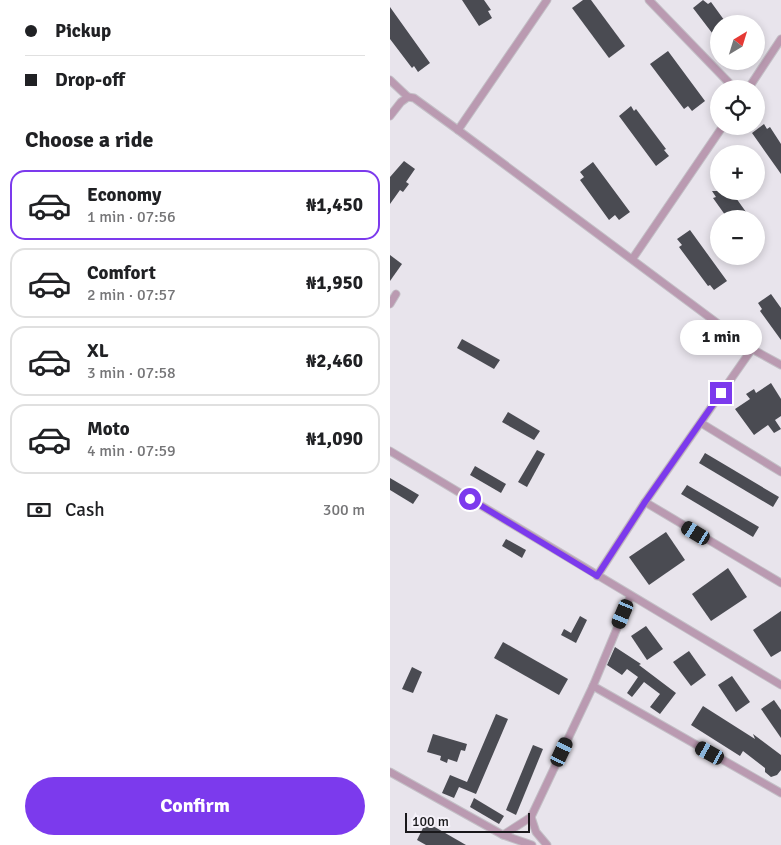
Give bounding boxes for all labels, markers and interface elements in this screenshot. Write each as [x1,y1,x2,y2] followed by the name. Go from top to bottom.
[710,15,765,70] north arrow
[710,15,765,265] map controls
[55,19,111,43] text: Pickup
[55,68,125,92] text: Drop-off
[710,80,765,135] button: locate
[25,126,153,153] text: Choose a ride
[710,145,765,200] button: +
[27,183,72,228] icon: car
[87,183,161,207] text: Economy
[306,193,363,217] text: ₦1,450
[87,207,176,227] text: 1 min · 07:56
[710,210,765,265] button: −
[27,261,72,306] icon: car
[87,261,156,285] text: Comfort
[306,271,363,295] text: ₦1,950
[87,285,176,305] text: 2 min · 07:57
[680,320,762,356] callout: 1 min
[702,327,740,347] text: 1 min
[27,339,72,384] icon: car
[87,339,109,363] text: XL
[306,349,363,373] text: ₦2,460
[87,363,176,383] text: 3 min · 07:58
[710,382,732,404] route end
[27,417,72,462] icon: car
[87,417,130,441] text: Moto
[306,427,363,451] text: ₦1,090
[87,441,176,461] text: 4 min · 07:59
[459,488,481,510] route start
[25,496,53,524] icon: cash
[65,498,105,522] text: Cash
[323,500,365,520] text: 300 m
[679,519,712,547] car
[610,597,635,631] car
[548,735,575,769] car
[693,739,726,767] car
[25,777,365,835] button: Confirm
[405,810,530,833] scale bar
[412,813,449,830] text: 100 m

